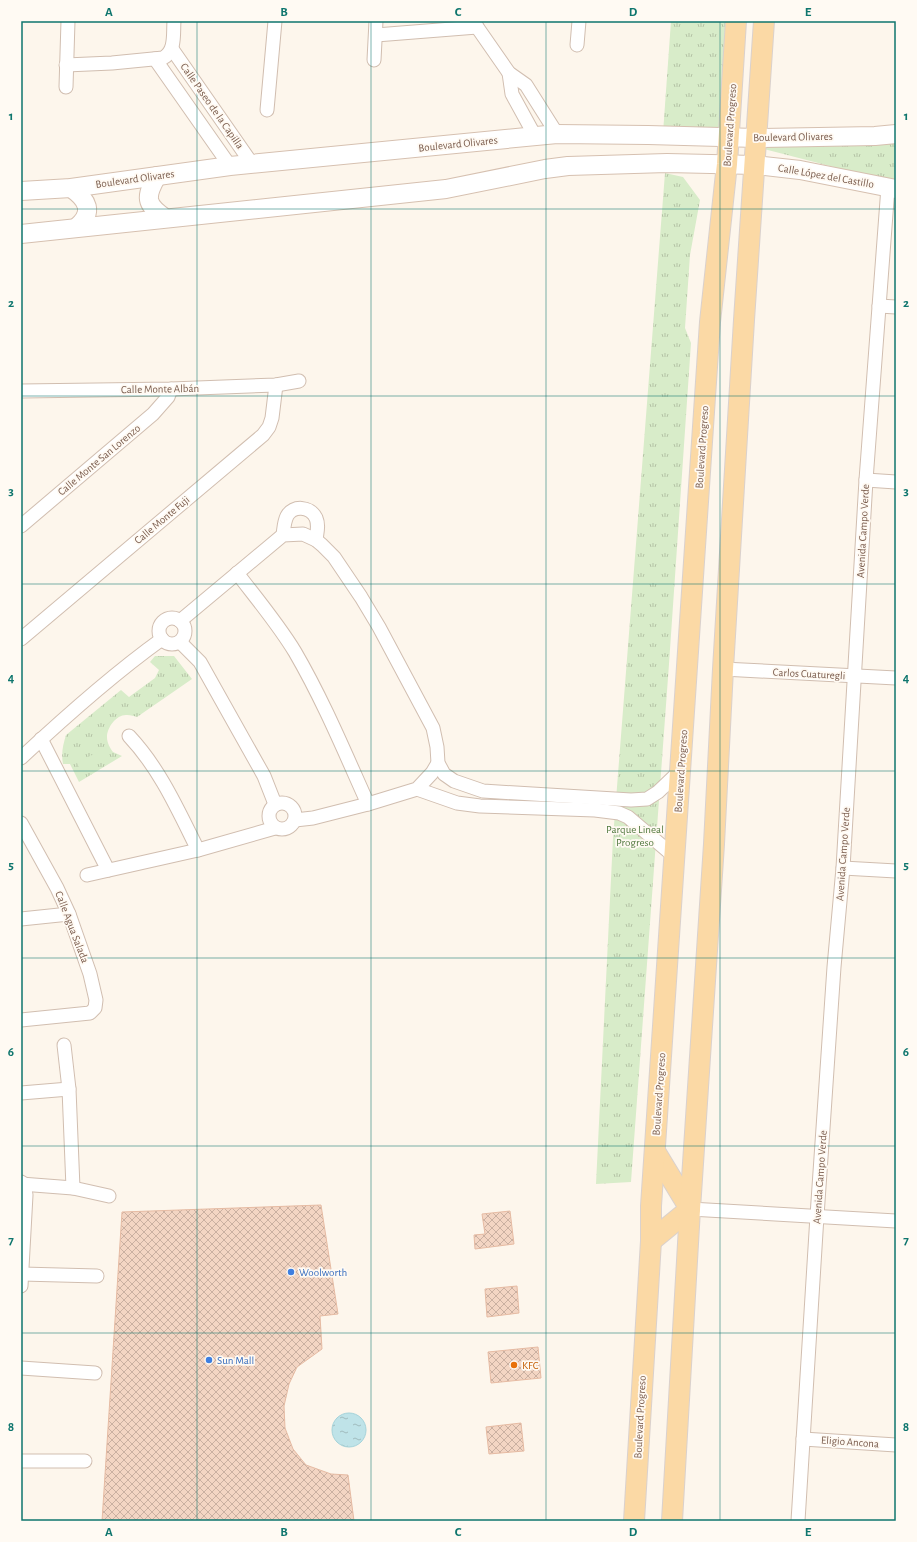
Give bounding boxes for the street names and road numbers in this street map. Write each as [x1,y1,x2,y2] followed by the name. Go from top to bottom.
[178,61,246,151] street label: Calle Paseo de la Capilla
[722,83,738,167] street label: Boulevard Progreso
[753,131,833,143] street label: Boulevard Olivares
[418,134,498,154] street label: Boulevard Olivares
[777,162,875,190] street label: Calle López del Castillo
[95,168,175,190] street label: Boulevard Olivares
[121,383,199,395] street label: Calle Monte Albán
[694,405,710,489] street label: Boulevard Progreso
[56,422,142,498] street label: Calle Monte San Lorenzo
[855,484,871,578] street label: Avenida Campo Verde
[132,494,192,546] street label: Calle Monte Fuji
[772,667,846,681] street label: Carlos Cuaturegli
[673,729,689,813] street label: Boulevard Progreso
[834,807,852,901] street label: Avenida Campo Verde
[53,890,91,964] street label: Calle Agua Salada
[651,1052,667,1136] street label: Boulevard Progreso
[811,1130,829,1224] street label: Avenida Campo Verde
[632,1375,648,1459] street label: Boulevard Progreso
[821,1434,879,1450] street label: Eligio Ancona

